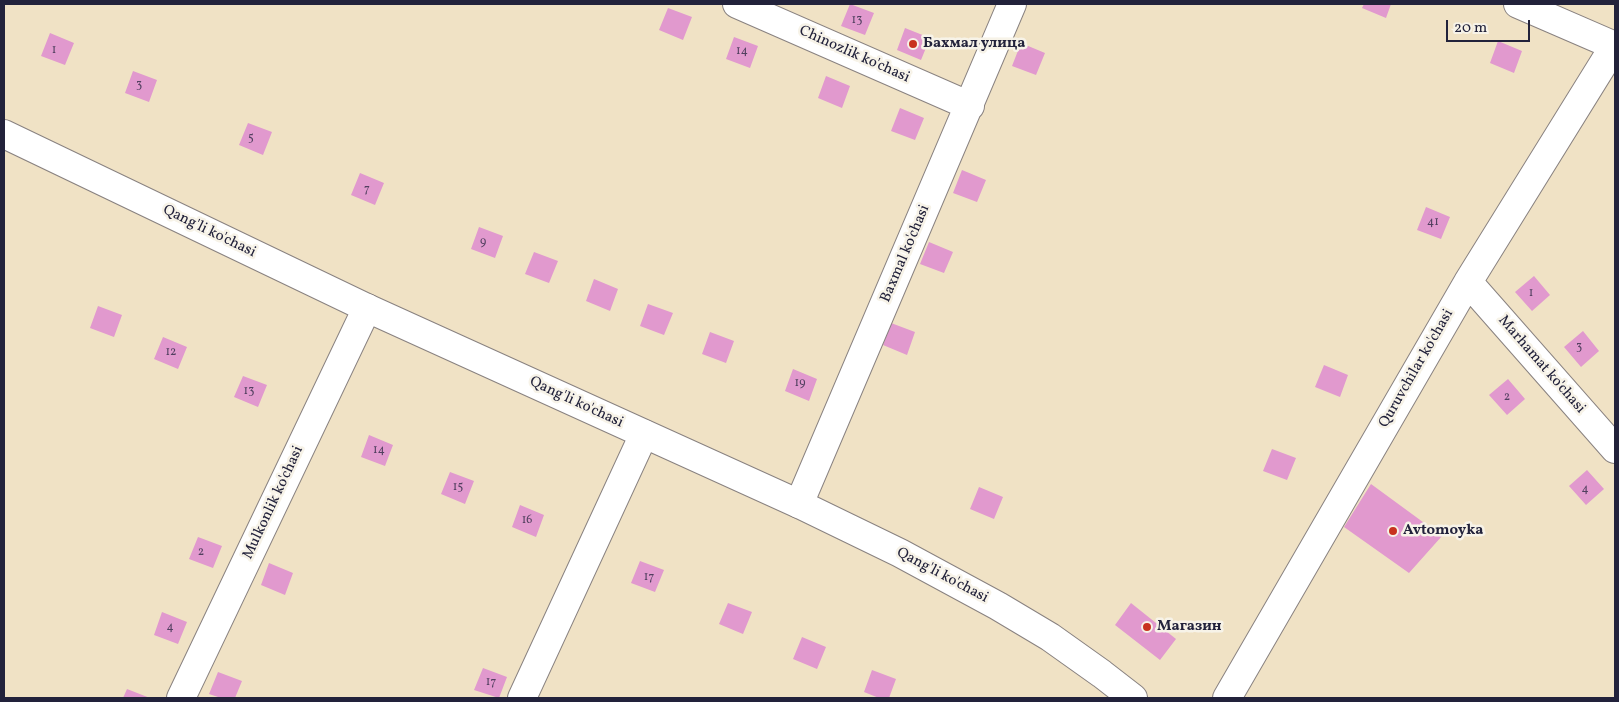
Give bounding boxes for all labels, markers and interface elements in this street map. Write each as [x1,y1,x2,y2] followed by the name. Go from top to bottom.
[1449,10,1533,42] scale bar
[852,14,862,28] house number: 13
[1454,18,1487,39] text: 20 m
[796,23,912,87] street label: Сhinozlik ko'chasi
[923,35,1025,53] place label: Бахмал улица
[907,38,919,50] marker: Бахмал улица
[52,44,56,58] house number: 1
[736,45,748,59] house number: 14
[136,79,142,93] house number: 3
[248,132,254,146] house number: 5
[364,183,370,197] house number: 7
[160,202,258,262] street label: Qang'li ko'chasi
[877,203,935,305] street label: Baхmal ko'chasi
[1427,216,1439,230] house number: 41
[480,236,486,250] house number: 9
[1529,287,1533,301] house number: 1
[1376,307,1458,431] street label: Quruvchilar ko'chasi
[1493,312,1589,418] street label: Marhamat ko'chasi
[1576,341,1582,355] house number: 3
[165,346,177,360] house number: 12
[526,373,626,433] street label: Qang'li ko'chasi
[795,377,805,391] house number: 19
[244,385,254,399] house number: 13
[1504,391,1510,405] house number: 2
[240,444,308,562] street label: Mulkonlik ko'chasi
[373,444,385,458] house number: 14
[453,481,463,495] house number: 15
[1581,483,1589,497] house number: 4
[522,514,532,528] house number: 16
[1403,522,1483,540] place label: Avtomoyka
[1387,525,1399,537] marker: Avtomoyka
[893,544,991,608] street label: Qang'li ko'chasi
[198,546,204,560] house number: 2
[644,571,654,585] house number: 17
[1157,618,1222,636] place label: Магазин
[166,621,174,635] house number: 4
[1141,621,1153,633] marker: Магазин
[486,676,496,690] house number: 17

